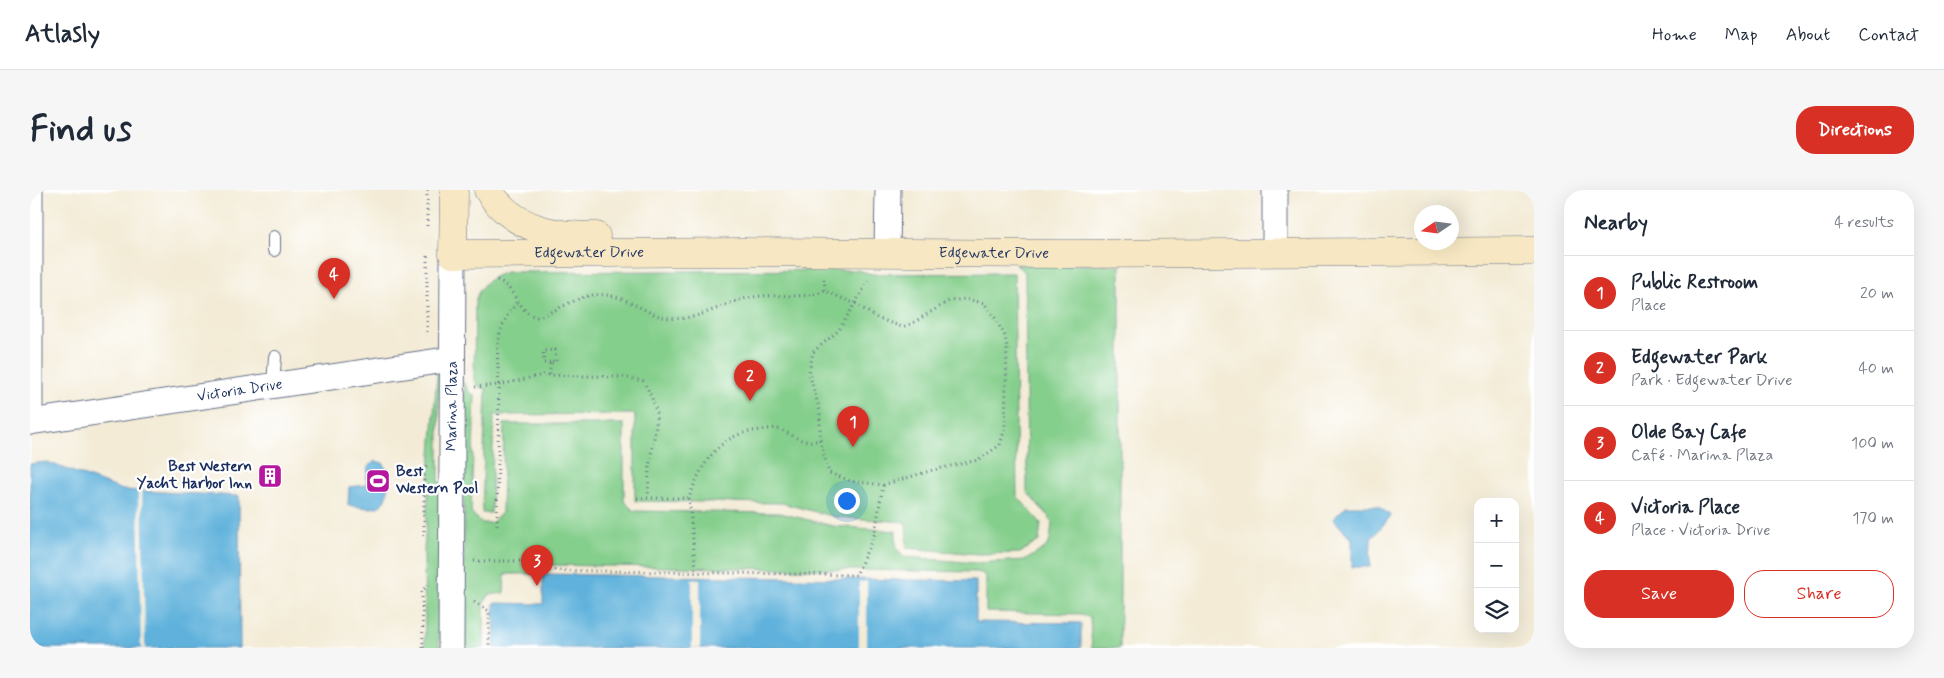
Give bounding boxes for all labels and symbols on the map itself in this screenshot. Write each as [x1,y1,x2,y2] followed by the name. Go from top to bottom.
[1414,205,1459,250] north arrow
[534,243,644,264] street label: Edgewater Drive
[939,243,1049,264] street label: Edgewater Drive
[318,258,350,299] pin: 4
[734,360,766,401] pin: 2
[442,361,462,451] street label: Marina Plaza
[196,374,284,407] street label: Victoria Drive
[837,406,869,447] pin: 1
[137,457,252,494] place label: Best Western Yacht Harbor Inn
[395,462,478,499] place label: Best Western Pool
[257,463,283,489] building icon: Best Western Yacht Harbor Inn
[365,468,391,494] sports icon: Best Western Pool
[834,488,860,514] your location
[521,545,553,586] pin: 3

